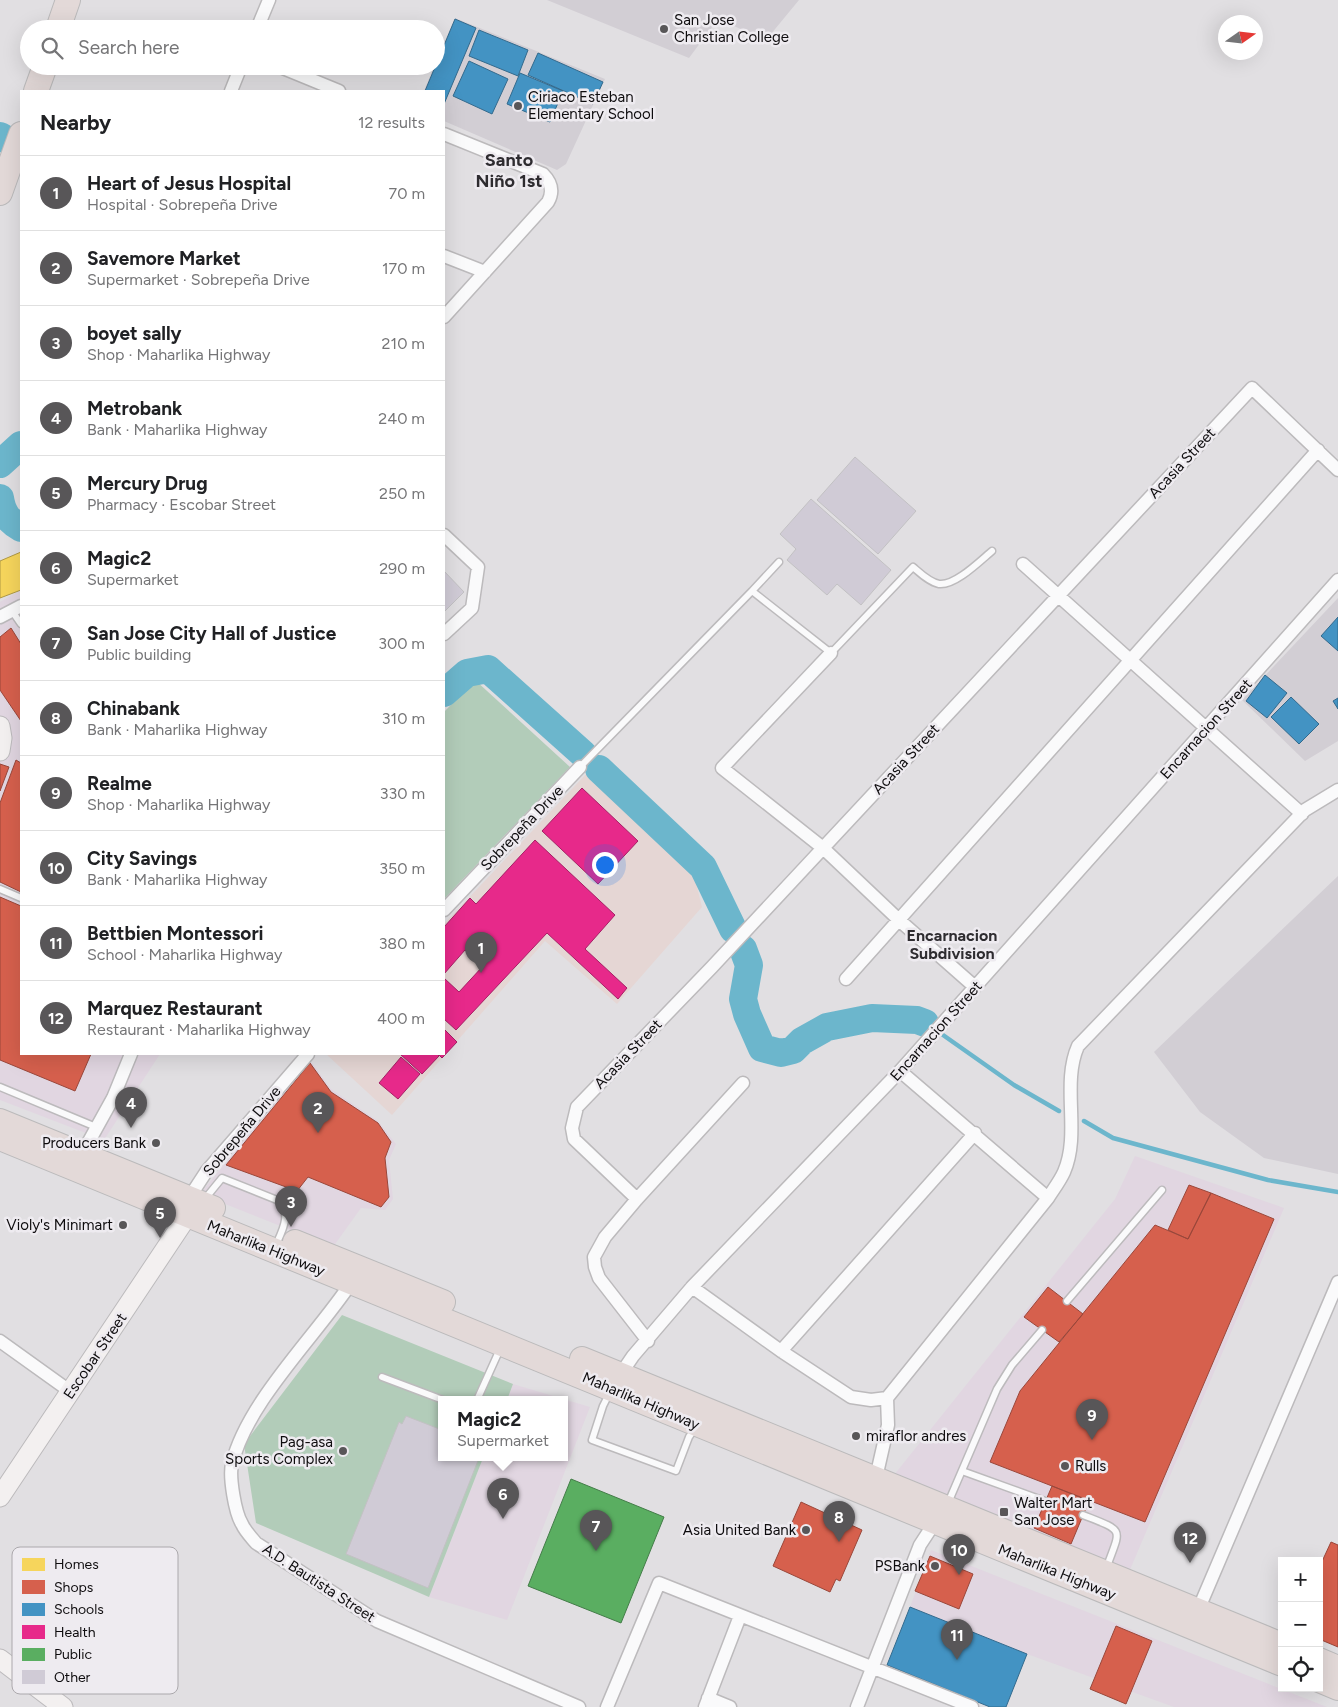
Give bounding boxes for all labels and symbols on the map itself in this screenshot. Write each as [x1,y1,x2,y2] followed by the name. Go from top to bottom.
[674,11,789,46] place label: San Jose Christian College
[1218,15,1263,60] north arrow
[658,23,670,35] marker: San Jose Christian College
[528,88,654,123] place label: Ciriaco Esteban Elementary School
[512,100,524,112] marker: Ciriaco Esteban Elementary School
[476,149,542,192] district label: Santo Niño 1st
[1145,424,1219,502] street label: Acasia Street
[1156,675,1256,783] street label: Encarnacion Street
[869,720,943,798] street label: Acasia Street
[477,782,567,874] street label: Sobrepeña Drive
[592,852,618,878] your location
[907,926,997,963] district label: Encarnacion Subdivision
[465,932,497,973] pin: 1
[886,977,986,1085] street label: Encarnacion Street
[590,1015,666,1092] street label: Acasia Street
[199,1083,285,1179] street label: Sobrepeña Drive
[115,1087,147,1128] pin: 4
[302,1092,334,1133] pin: 2
[42,1134,147,1152] place label: Producers Bank
[150,1137,162,1149] marker: Producers Bank
[275,1186,307,1227] pin: 3
[144,1197,176,1238] pin: 5
[6,1216,113,1234] place label: Violy's Minimart
[204,1216,328,1280] street label: Maharlika Highway
[117,1219,129,1231] marker: Violy's Minimart
[60,1309,131,1402] street label: Escobar Street
[580,1368,702,1434] street label: Maharlika Highway
[1076,1399,1108,1440] pin: 9
[866,1427,966,1445] place label: miraflor andres
[850,1430,862,1442] marker: miraflor andres
[225,1433,333,1468] place label: Pag-asa Sports Complex
[337,1445,349,1457] marker: Pag-asa Sports Complex
[1075,1457,1106,1475] place label: Rulls
[1059,1460,1071,1472] marker: Rulls
[487,1478,519,1519] pin: 6
[1014,1494,1093,1529] place label: Walter Mart San Jose
[823,1501,855,1542] pin: 8
[998,1506,1010,1518] marker: Walter Mart San Jose
[580,1510,612,1551] pin: 7
[683,1521,797,1539] place label: Asia United Bank
[1174,1522,1206,1563] pin: 12
[800,1524,812,1536] marker: Asia United Bank
[943,1534,975,1575] pin: 10
[259,1540,379,1626] street label: A.D. Bautista Street
[995,1540,1119,1604] street label: Maharlika Highway
[12,1547,178,1694] legend
[54,1556,99,1573] text: Homes
[875,1557,926,1575] place label: PSBank
[929,1560,941,1572] marker: PSBank
[54,1579,93,1596] text: Shops
[54,1601,104,1618] text: Schools
[941,1619,973,1660] pin: 11
[54,1624,96,1641] text: Health
[54,1646,92,1663] text: Public
[54,1669,91,1686] text: Other

